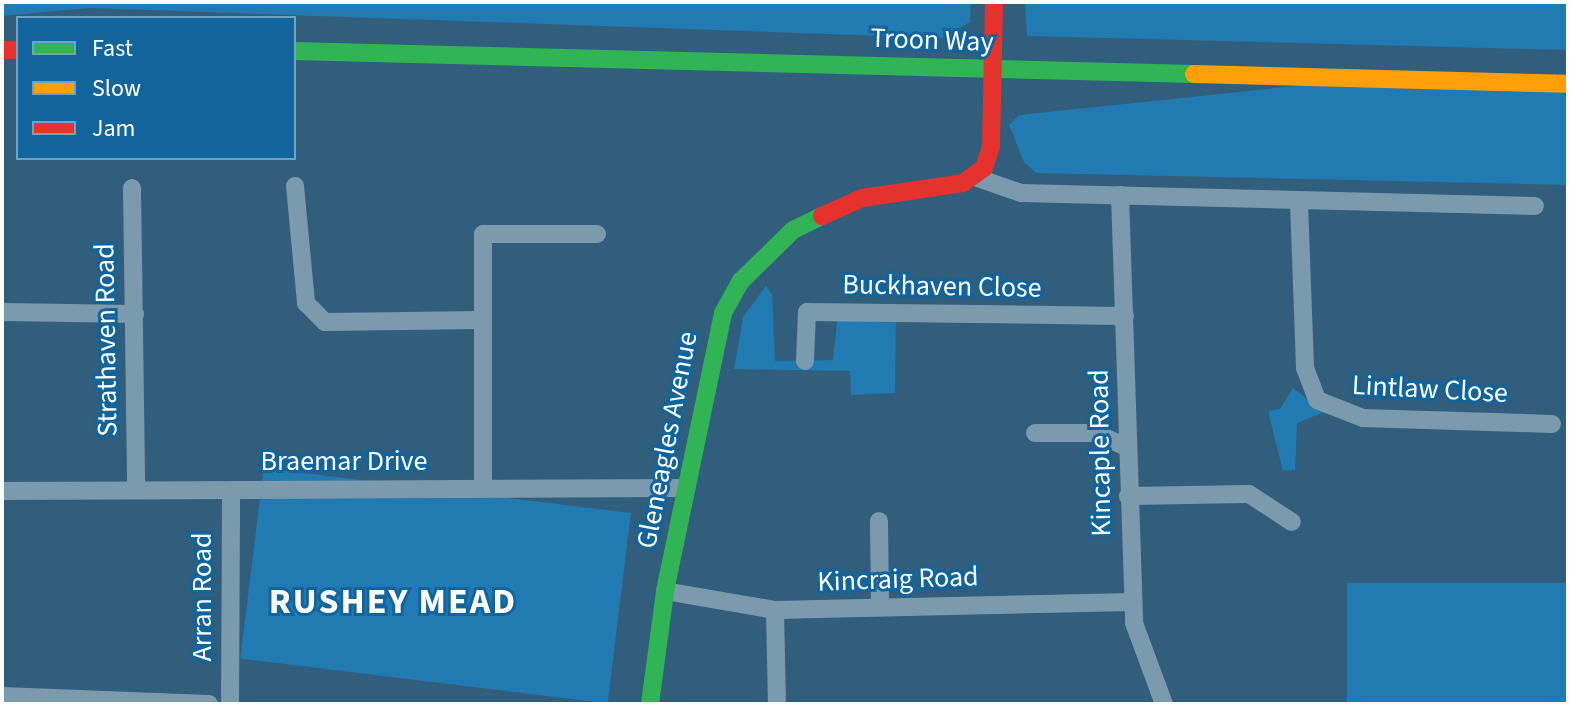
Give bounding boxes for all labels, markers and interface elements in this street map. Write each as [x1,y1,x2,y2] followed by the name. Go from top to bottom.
[16,16,296,160] legend
[870,21,994,59] street label: Troon Way
[92,31,133,66] text: Fast
[92,71,141,106] text: Slow
[92,111,136,146] text: Jam
[88,243,124,437] street label: Strathaven Road
[842,267,1042,305] street label: Buckhaven Close
[630,329,704,551] street label: Gleneagles Avenue
[1351,368,1509,410] street label: Lintlaw Close
[1082,369,1118,537] street label: Kincaple Road
[261,444,427,478] street label: Braemar Drive
[185,532,219,662] street label: Arran Road
[817,559,979,599] street label: Kincraig Road
[269,580,517,624] district label: RUSHEY MEAD

